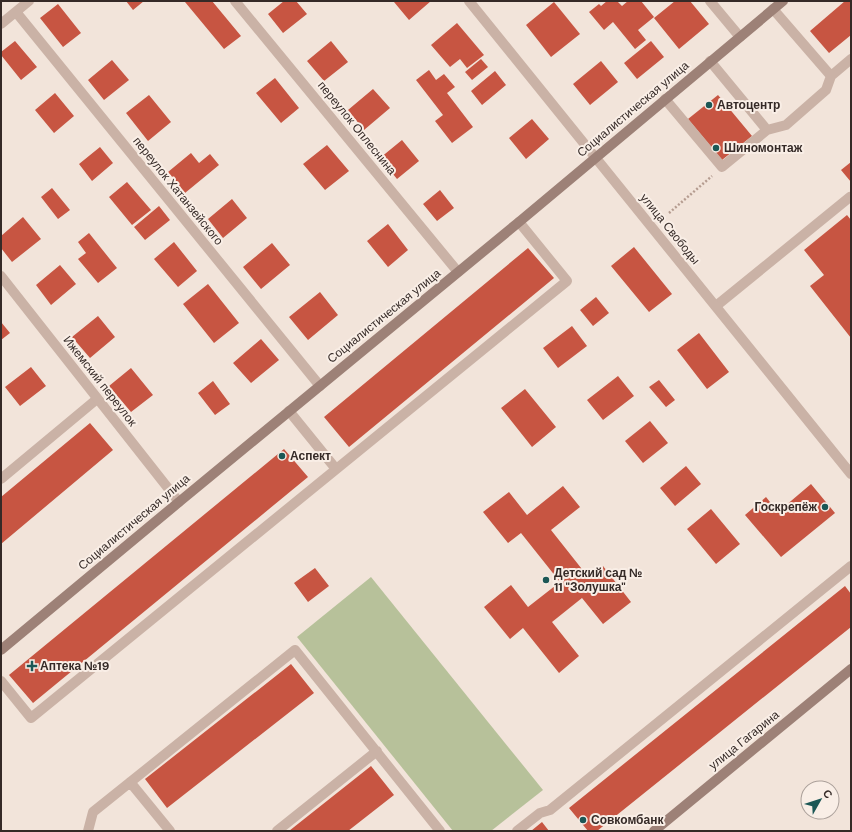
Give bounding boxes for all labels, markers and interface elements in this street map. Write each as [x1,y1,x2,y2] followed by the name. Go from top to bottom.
[574,57,693,161] street label: Социалистическая улица
[314,78,400,179] street label: переулок Оплеснина
[717,97,780,113] place label: Автоцентр
[704,100,714,110] marker: Автоцентр
[129,133,227,249] street label: переулок Хатанзейского
[724,140,803,156] place label: Шиномонтаж
[711,143,721,153] marker: Шиномонтаж
[637,190,703,268] street label: улица Свободы
[324,265,444,367] street label: Социалистическая улица
[60,332,141,430] street label: Ижемский переулок
[290,448,331,464] place label: Аспект
[277,451,287,461] marker: Аспект
[75,470,194,574] street label: Социалистическая улица
[755,499,817,515] place label: Госкрепёж
[820,502,830,512] marker: Госкрепёж
[554,565,643,595] place label: Детский сад № 11 "Золушка"
[541,575,551,585] marker: Детский сад № 11 "Золушка"
[40,658,110,674] place label: Аптека №19
[27,661,37,671] marker: Аптека №19
[705,706,783,773] street label: улица Гагарина
[800,780,840,820] north arrow
[820,786,836,801] text: С
[591,812,664,828] place label: Совкомбанк
[578,815,588,825] marker: Совкомбанк

